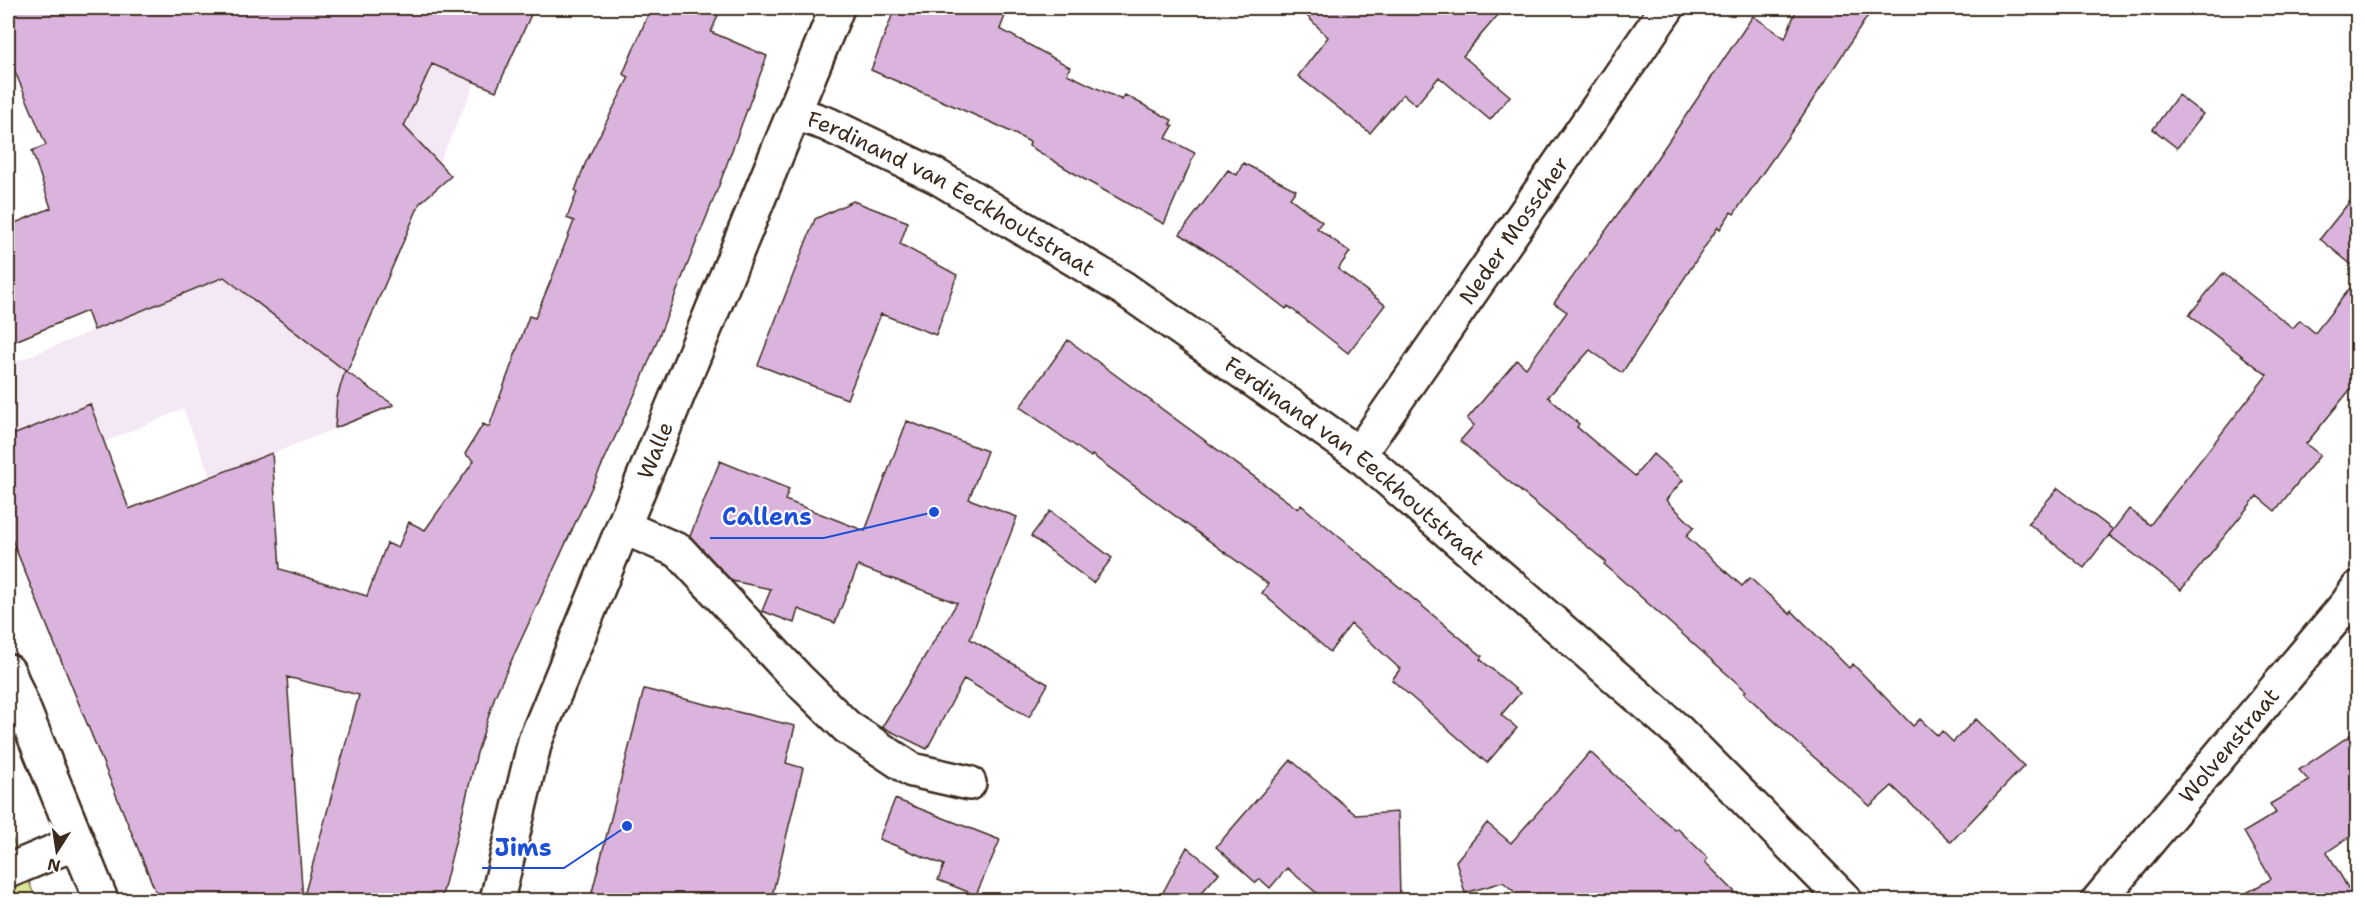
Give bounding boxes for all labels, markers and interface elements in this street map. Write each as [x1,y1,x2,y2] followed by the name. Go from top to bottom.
[804,104,1100,283] street label: Ferdinand van Eeckhoutstraat
[1453,151,1575,310] street label: Neder Mosscher
[1219,350,1491,572] street label: Ferdinand van Eeckhoutstraat
[631,417,680,483] street label: Walle
[710,496,824,538] callout: Callens
[722,501,812,533] text: Callens
[2172,682,2286,809] street label: Wolvenstraat
[27,821,87,881] north arrow
[482,826,564,868] callout: Jims
[494,832,552,864] text: Jims
[46,854,62,877] text: N

